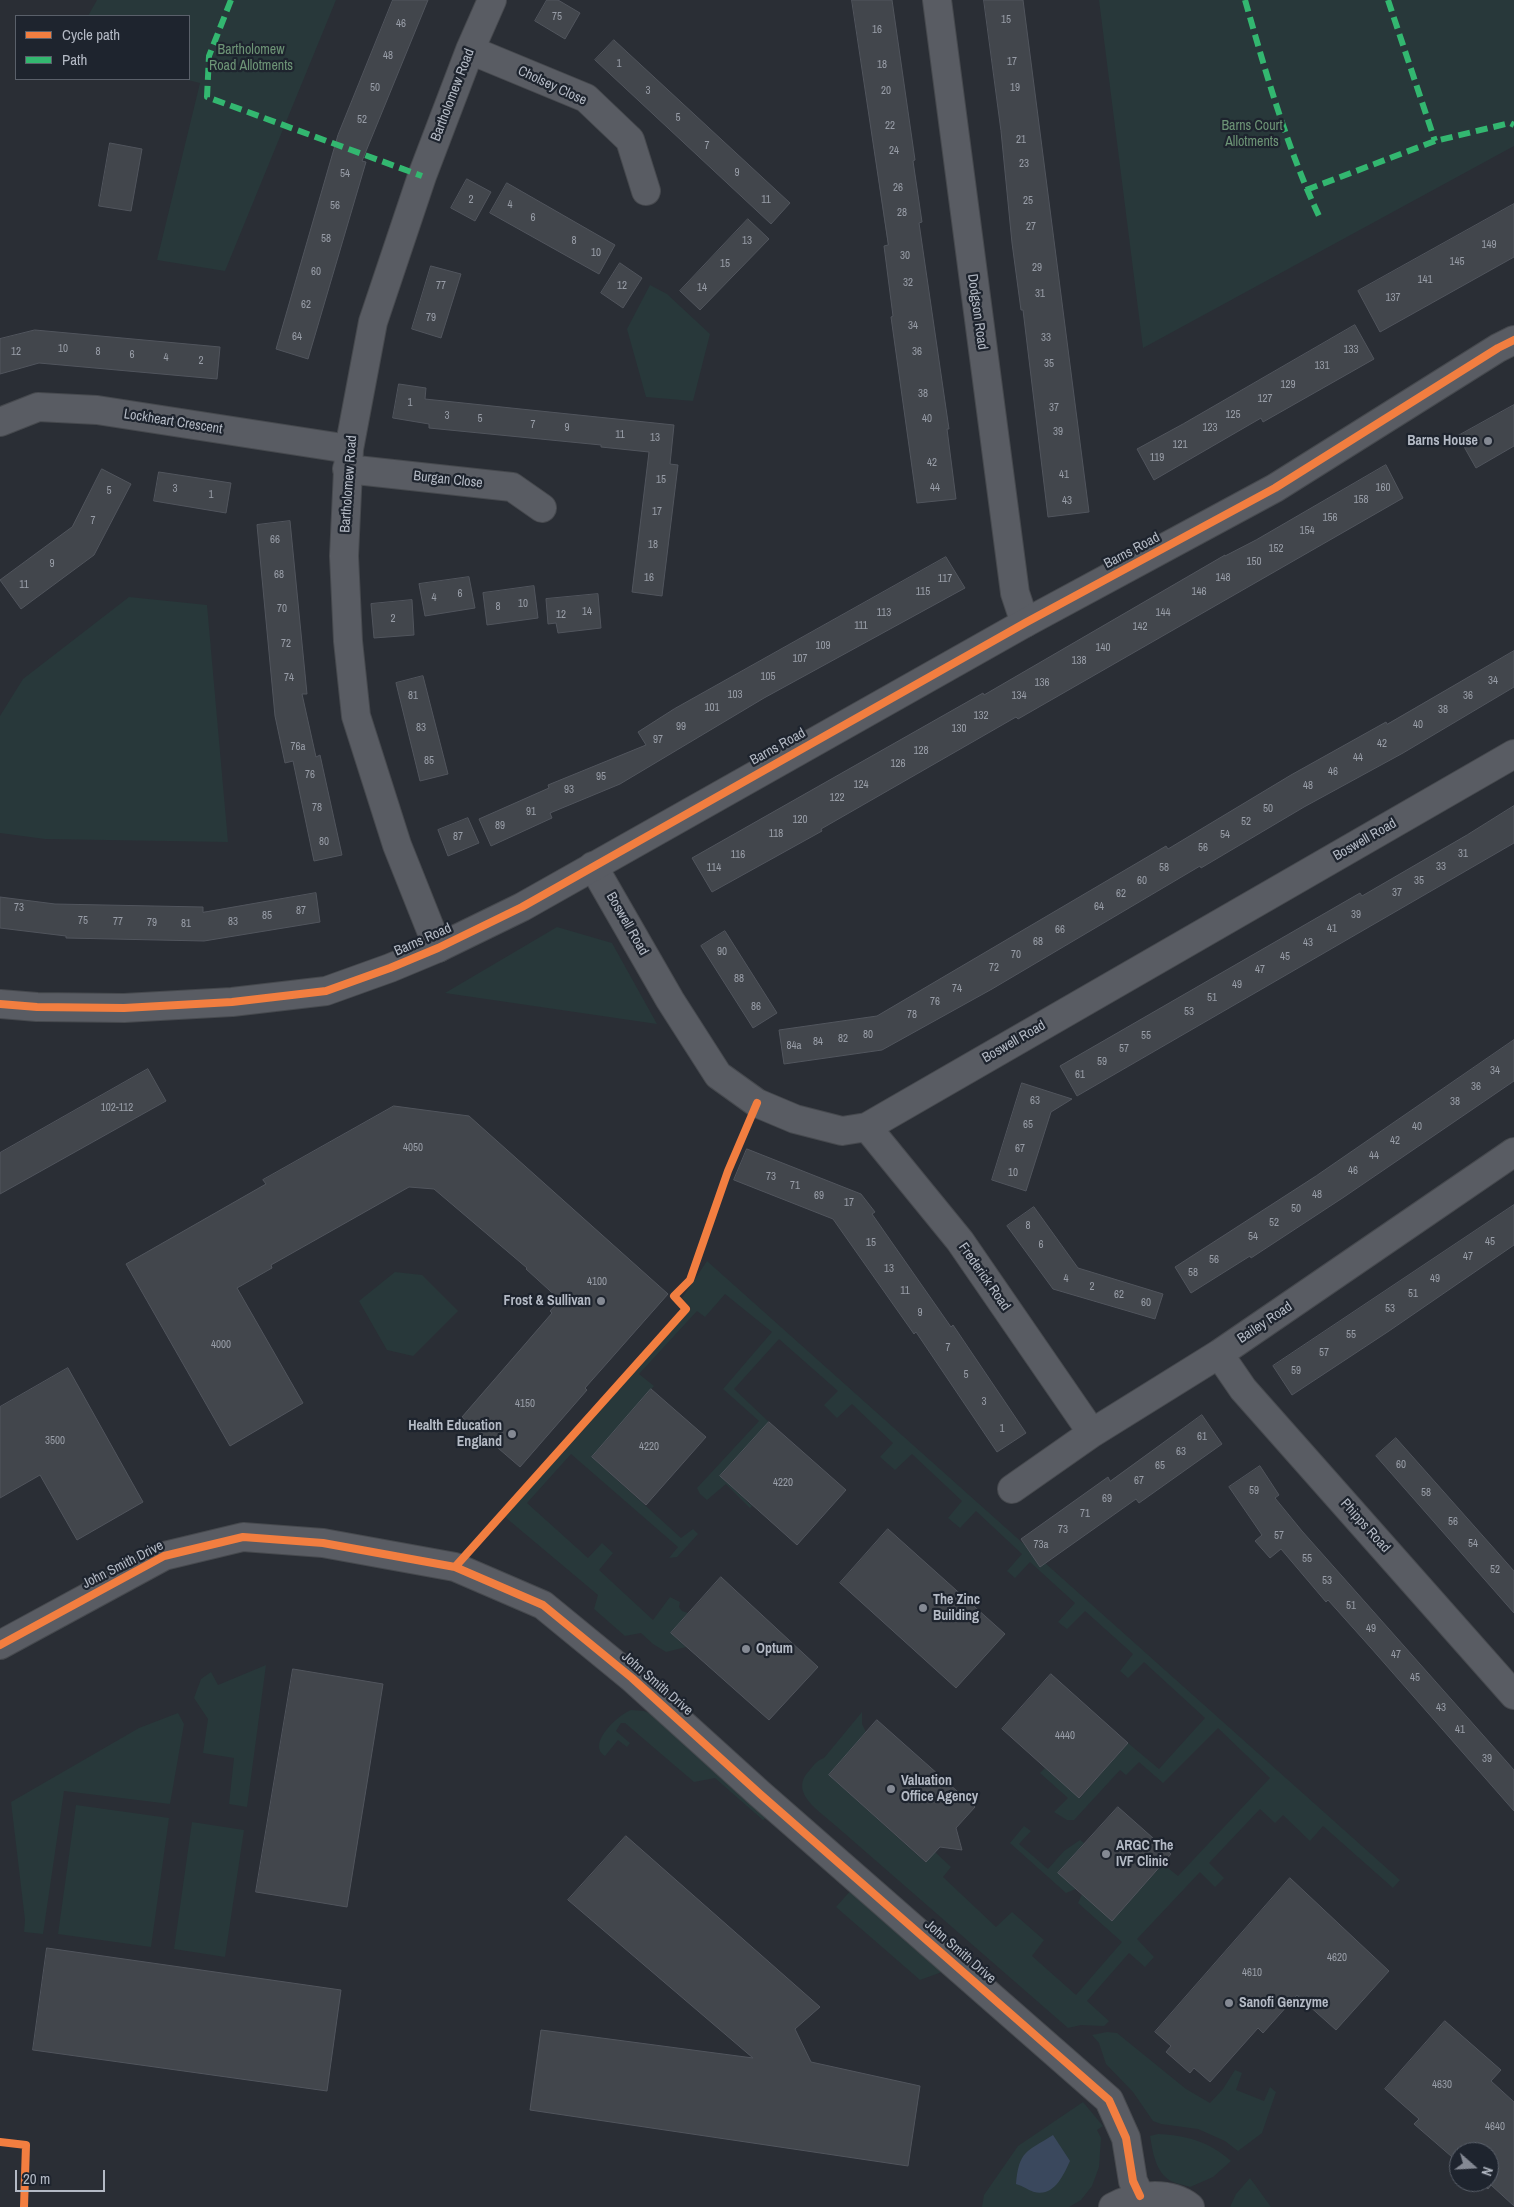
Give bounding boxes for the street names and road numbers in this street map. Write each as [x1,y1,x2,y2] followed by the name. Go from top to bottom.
[428,46,478,144] street label: Bartholomew Road
[515,63,589,109] street label: Cholsey Close
[963,273,991,351] street label: Dodgson Road
[123,406,223,438] street label: Lockheart Crescent
[337,435,361,533] street label: Bartholomew Road
[413,468,483,492] street label: Burgan Close
[1101,529,1163,573] street label: Barns Road
[747,725,809,769] street label: Barns Road
[1330,815,1400,865] street label: Boswell Road
[602,889,652,959] street label: Boswell Road
[392,920,454,960] street label: Barns Road
[979,1017,1049,1067] street label: Boswell Road
[954,1240,1014,1314] street label: Frederick Road
[1234,1299,1296,1347] street label: Bailey Road
[1337,1496,1393,1556] street label: Phipps Road
[80,1537,166,1593] street label: John Smith Drive
[618,1649,696,1719] street label: John Smith Drive
[921,1917,999,1987] street label: John Smith Drive

